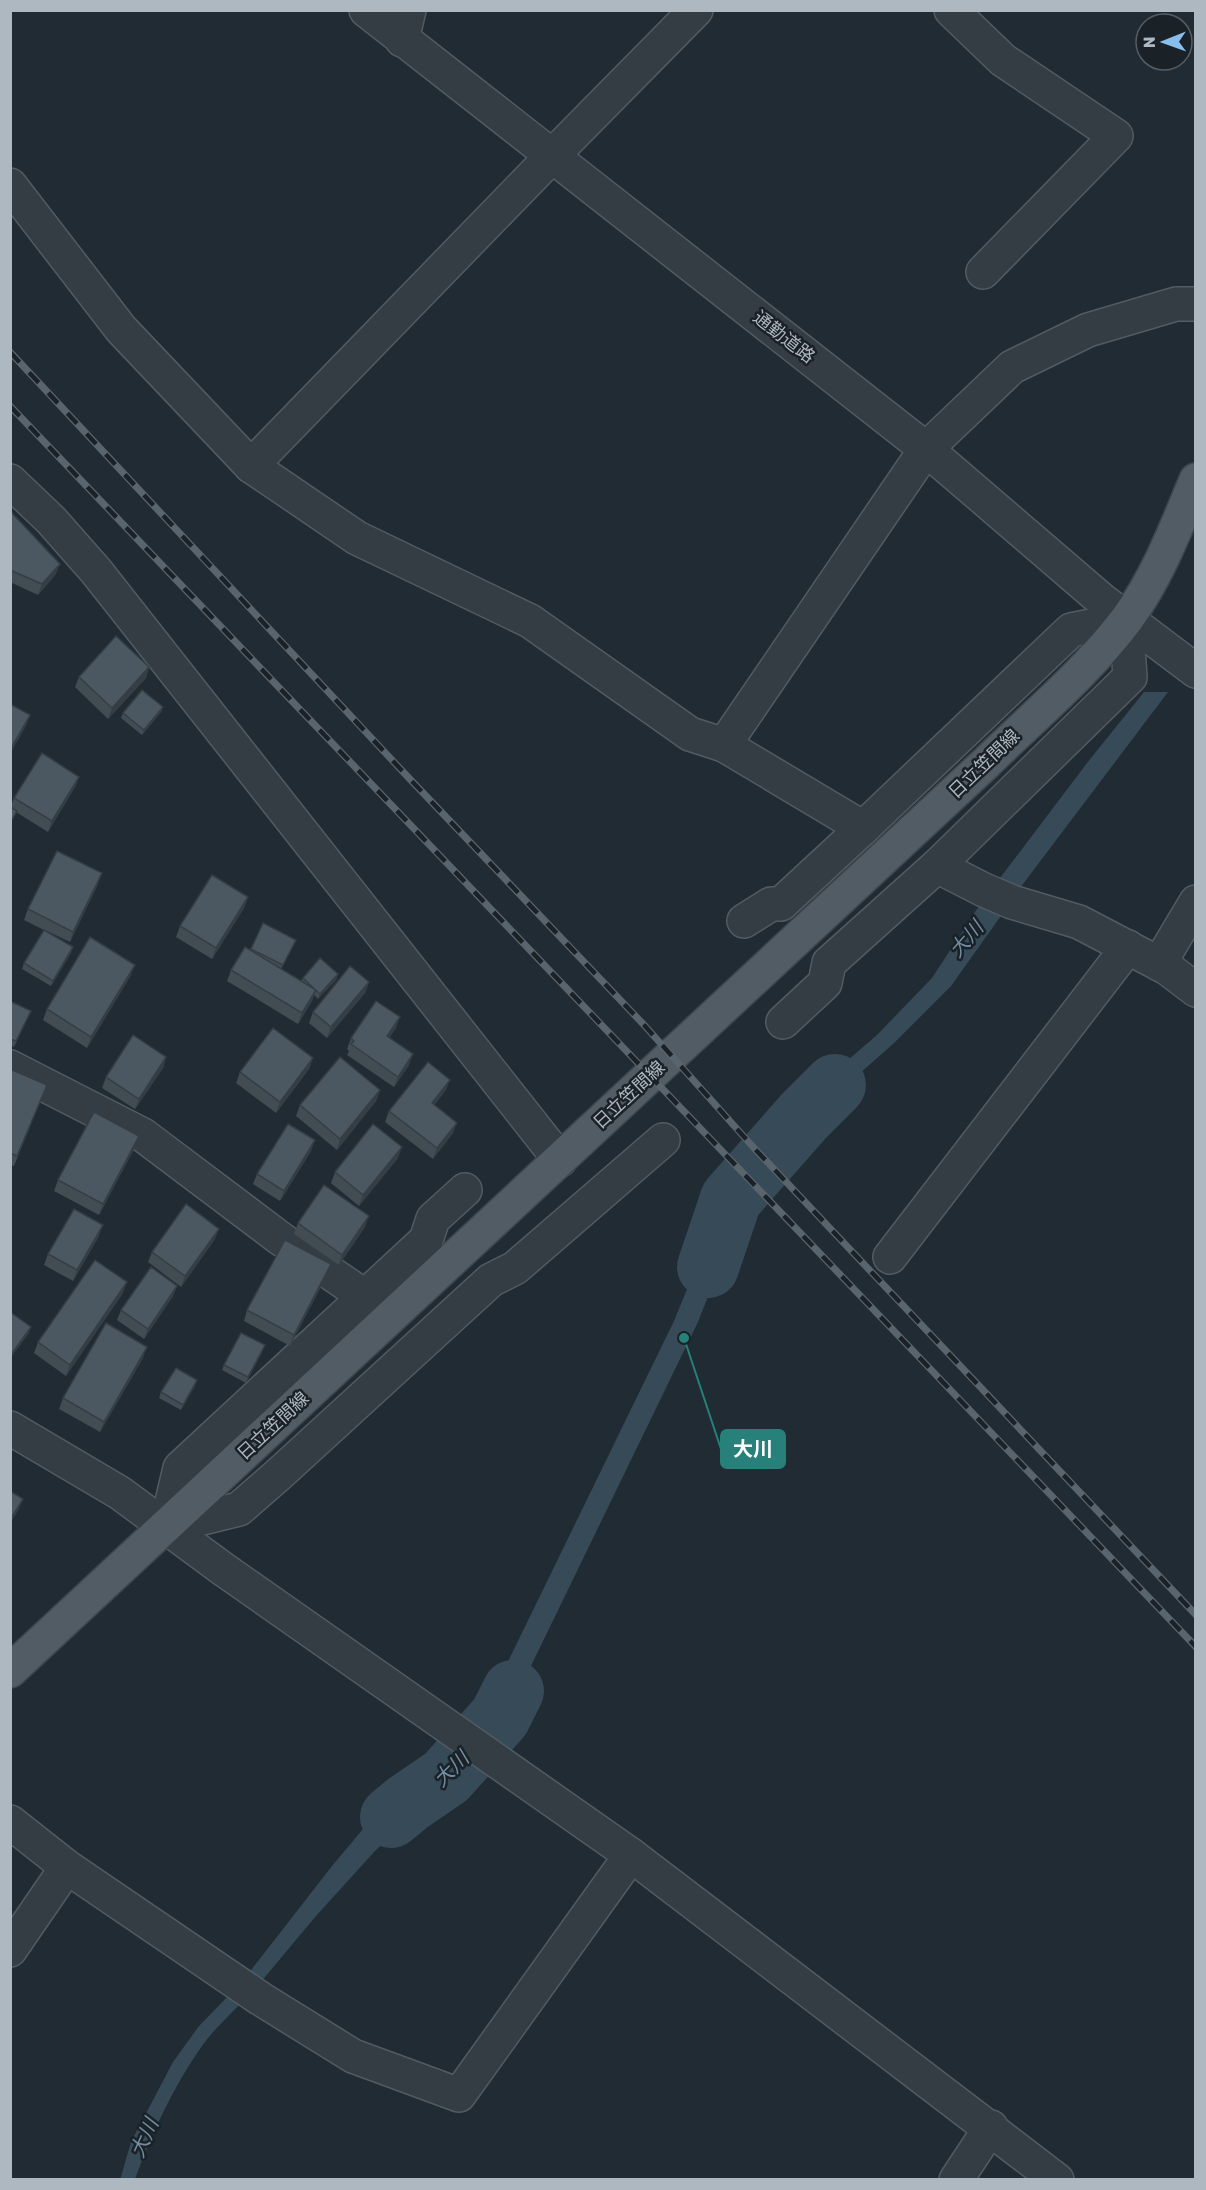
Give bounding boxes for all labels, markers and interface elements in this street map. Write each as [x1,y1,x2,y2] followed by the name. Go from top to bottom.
[1134,12,1194,72] north arrow
[1140,36,1159,48] text: N
[749,306,819,368] street label: 通勤道路
[944,725,1024,803] street label: 日立笠間線
[944,915,989,962] water label: 大川
[589,1056,669,1134] street label: 日立笠間線
[233,1387,313,1465] street label: 日立笠間線
[721,1430,785,1468] callout: 大川
[733,1437,773,1461] text: 大川
[428,1745,475,1792] water label: 大川
[125,2113,164,2161] water label: 大川

